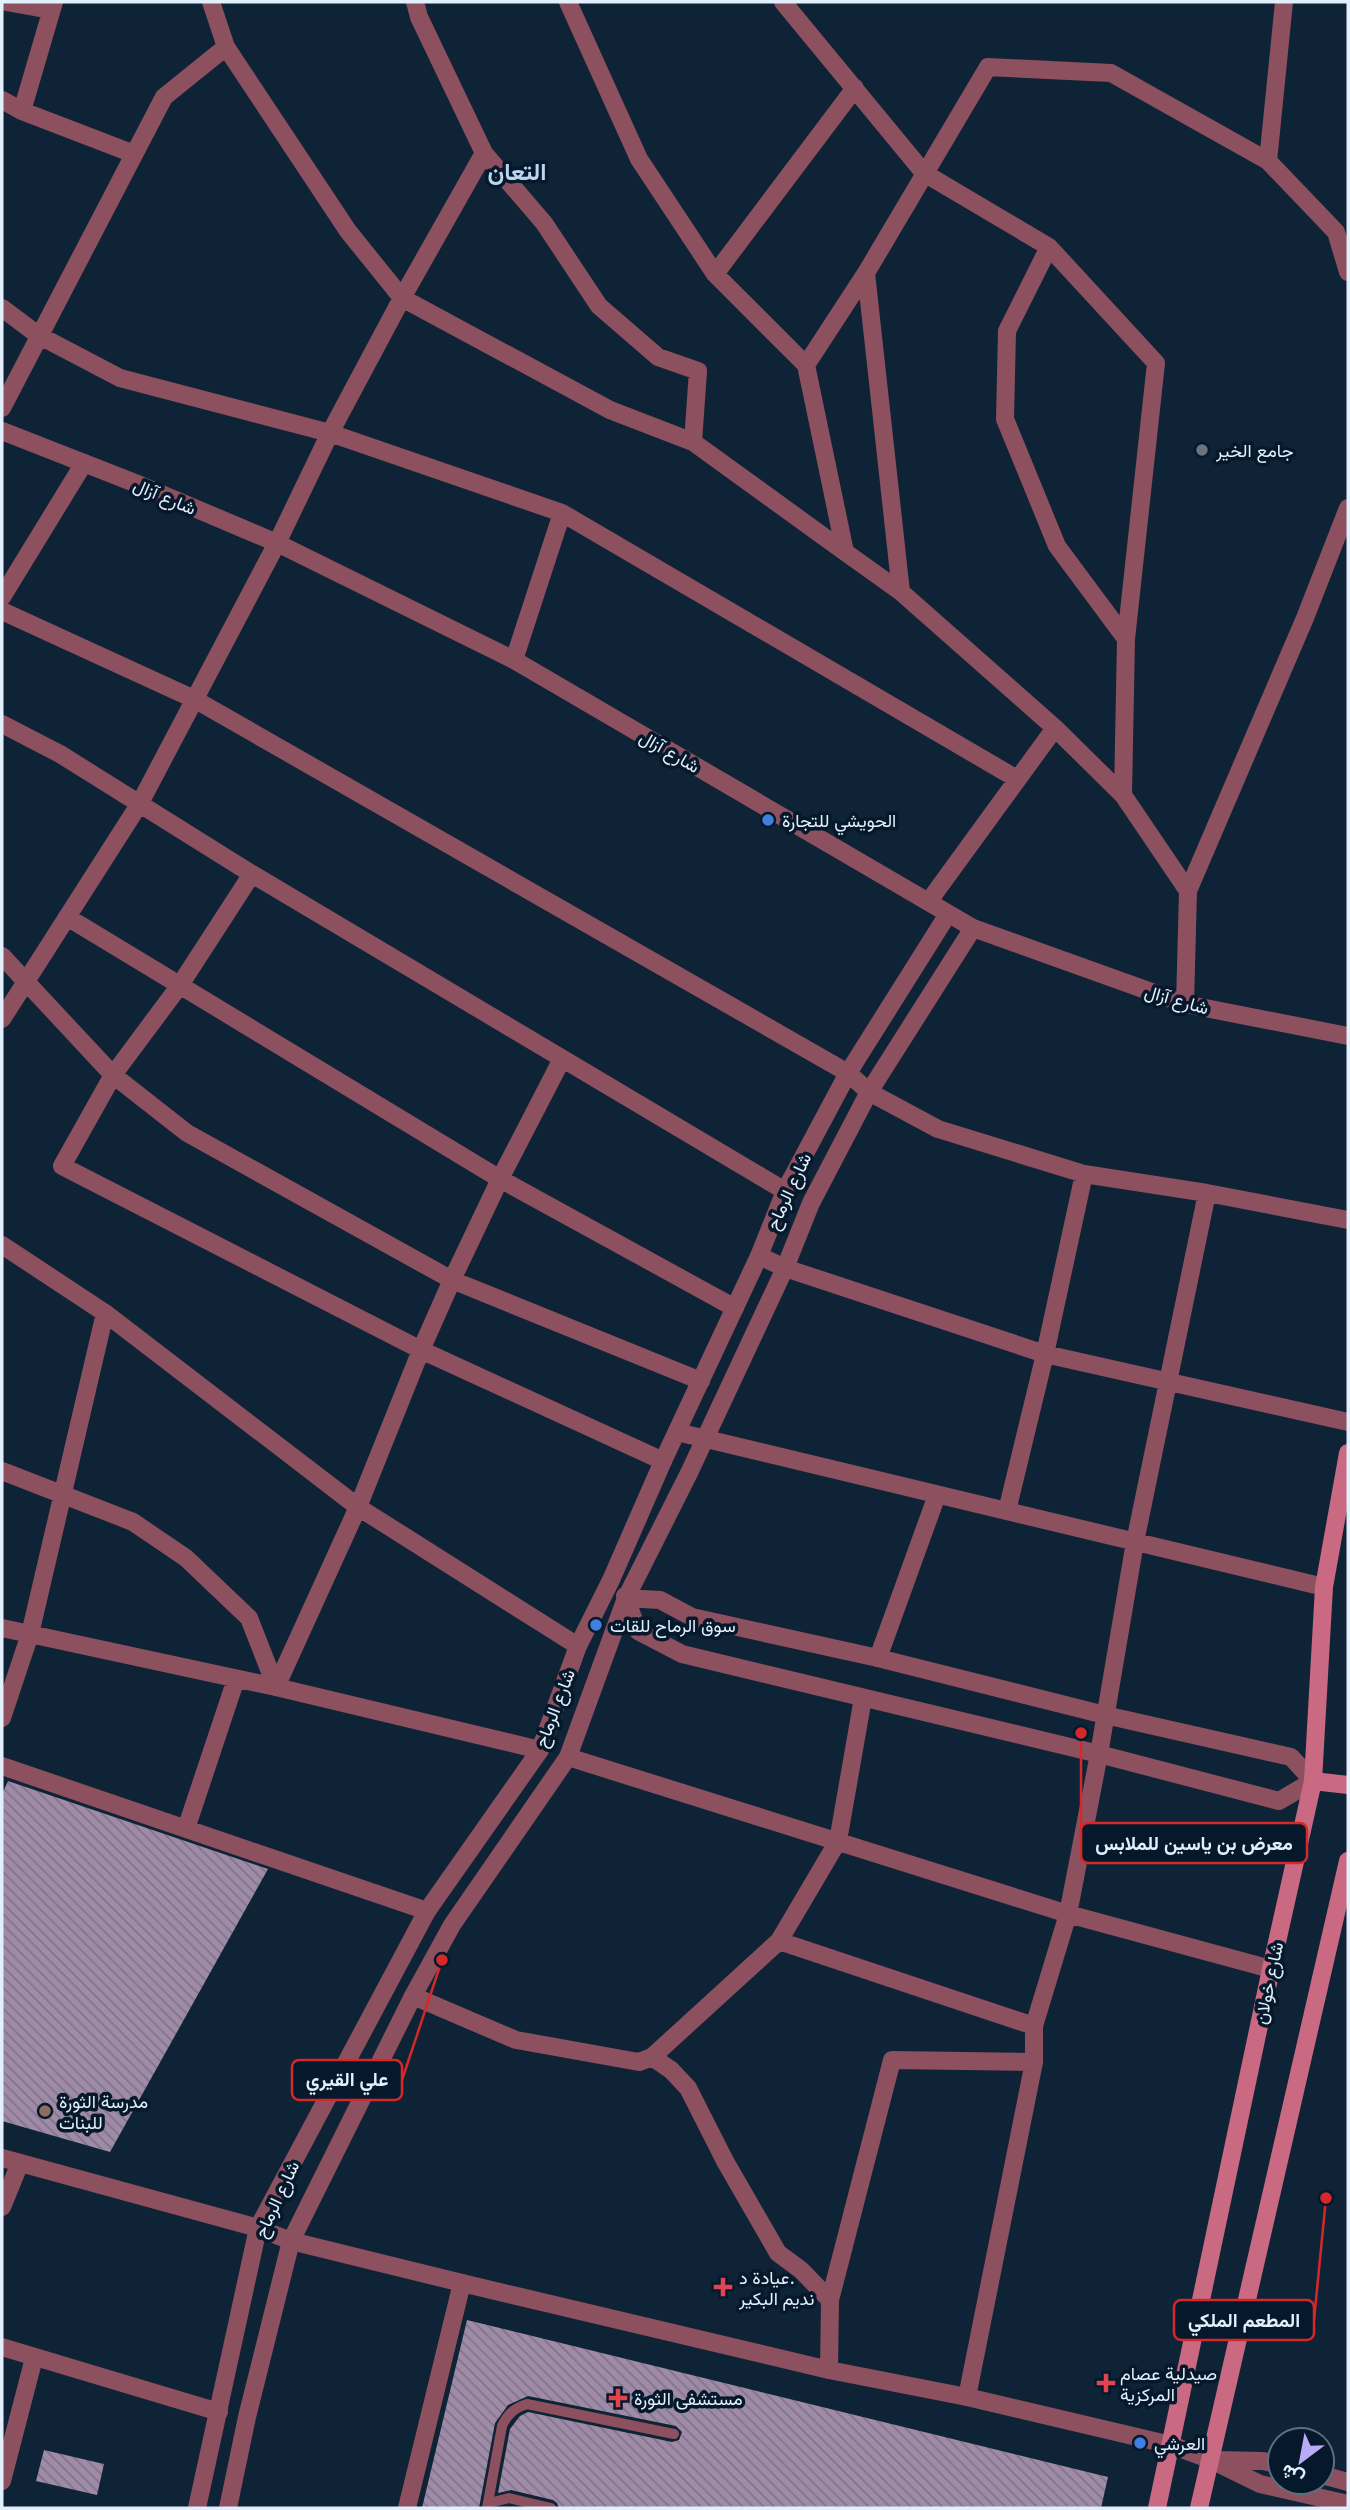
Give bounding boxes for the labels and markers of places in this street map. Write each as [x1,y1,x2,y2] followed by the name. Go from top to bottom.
[1215,438,1294,463] place label: جامع الخير
[1194,442,1210,458] marker: جامع الخير
[782,808,896,836] place label: الحويشي للتجارة
[760,812,776,828] marker: الحويشي للتجارة
[610,1613,736,1638] place label: سوق الرماح للقات
[588,1617,604,1633] marker: سوق الرماح للقات
[1081,1823,1307,1863] callout: معرض بن ياسين للملابس
[292,2060,402,2100] callout: علي القيري
[59,2089,148,2134] place label: مدرسة الثورة للبنات
[37,2103,53,2119] marker: مدرسة الثورة للبنات
[738,2265,814,2311] place label: عيادة د. نديم البكير
[713,2277,733,2297] marker: عيادة د. نديم البكير
[1174,2300,1314,2340] callout: المطعم الملكي
[1120,2361,1217,2406] place label: صيدلية عصام المركزية
[1098,2375,1114,2391] marker: صيدلية عصام المركزية
[634,2386,743,2410] place label: مستشفى الثورة
[608,2388,628,2408] marker: مستشفى الثورة
[1154,2431,1205,2459] place label: العرشي
[1132,2435,1148,2451] marker: العرشي

